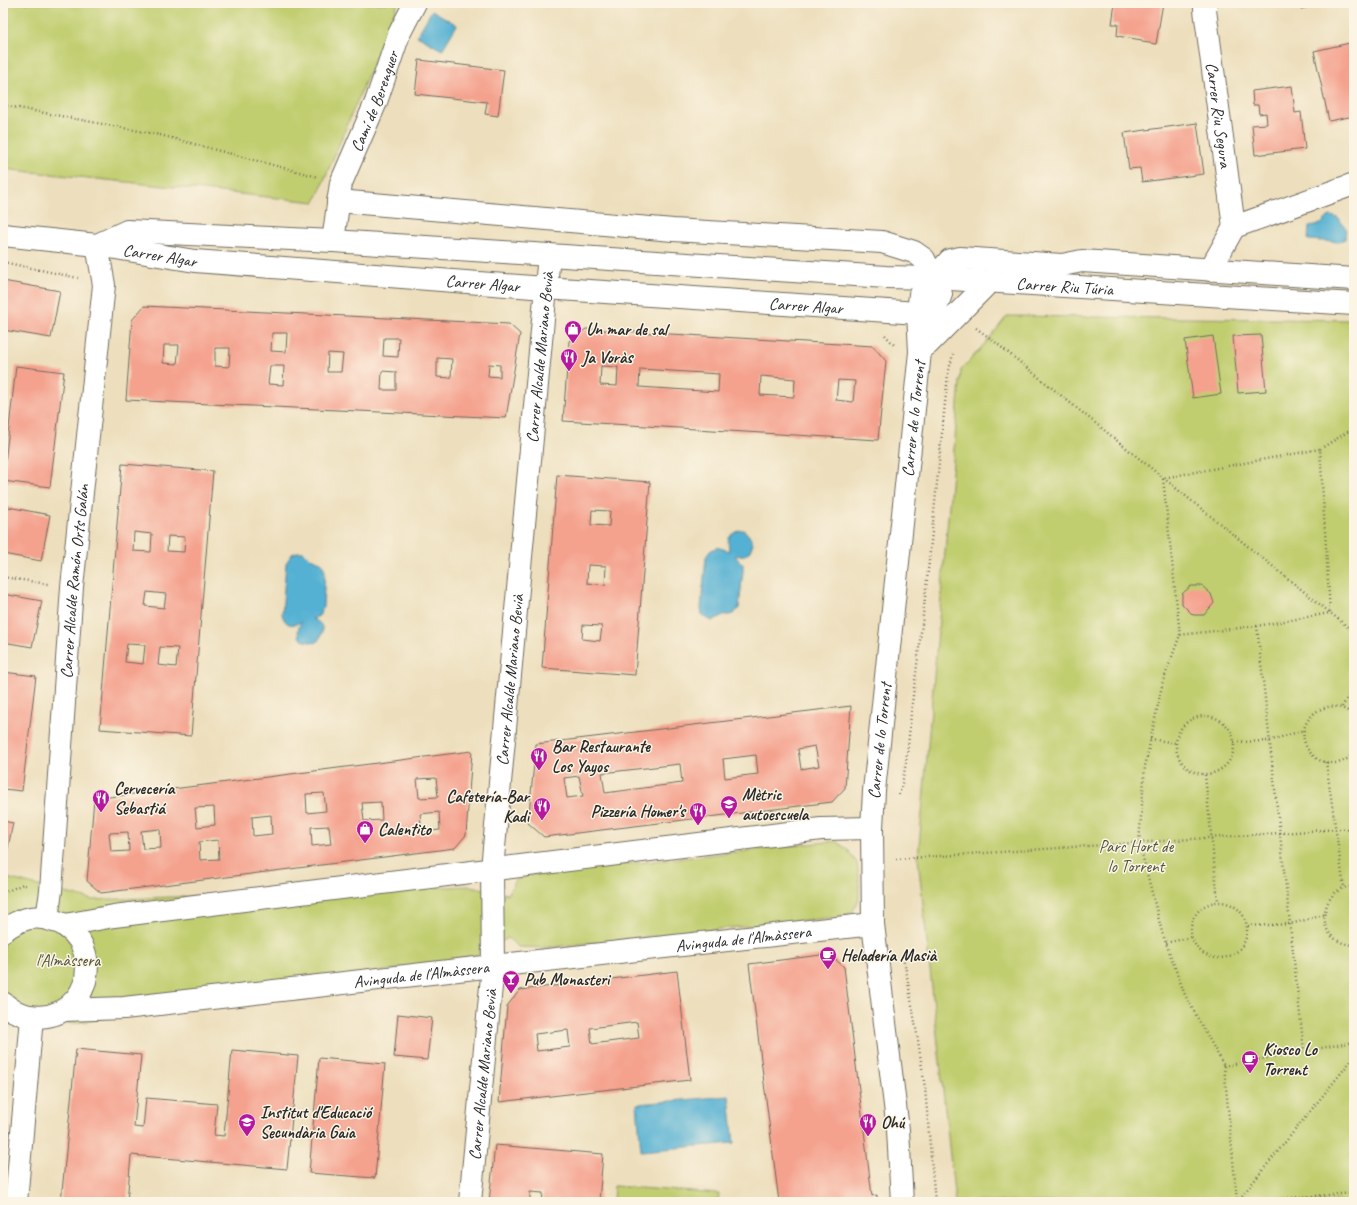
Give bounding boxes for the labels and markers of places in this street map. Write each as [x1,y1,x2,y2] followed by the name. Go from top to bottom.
[563,319,583,344] shop icon: Un mar de sal
[586,319,670,340] place label: Un mar de sal
[559,347,579,372] restaurant icon: Ja Voràs
[581,347,634,368] place label: Ja Voràs
[552,736,651,777] place label: Bar Restaurante Los Yayos
[529,746,549,771] restaurant icon: Bar Restaurante Los Yayos
[114,778,176,819] place label: Cervecería Sebastiá
[742,784,810,825] place label: Mètric autoescuela
[446,786,532,827] place label: Cafetería-Bar Kadi
[91,788,111,813] restaurant icon: Cervecería Sebastiá
[719,794,739,819] school or university icon: Mètric autoescuela
[532,796,552,821] restaurant icon: Cafetería-Bar Kadi
[591,801,687,822] place label: Pizzería Homer's
[688,801,708,826] restaurant icon: Pizzería Homer's
[355,819,375,844] shop icon: Calentito
[378,819,433,840] place label: Calentito
[818,945,838,970] cafe icon: Heladería Masià
[841,945,938,966] place label: Heladería Masià
[501,969,521,994] bar icon: Pub Monasteri
[524,969,612,990] place label: Pub Monasteri
[1263,1039,1319,1080] place label: Kiosco Lo Torrent
[1240,1049,1260,1074] cafe icon: Kiosco Lo Torrent
[260,1102,374,1143] place label: Institut d'Educació Secundària Gaia
[237,1112,257,1137] school or university icon: Institut d'Educació Secundària Gaia
[858,1112,878,1137] restaurant icon: Ohú
[881,1112,906,1133] place label: Ohú

